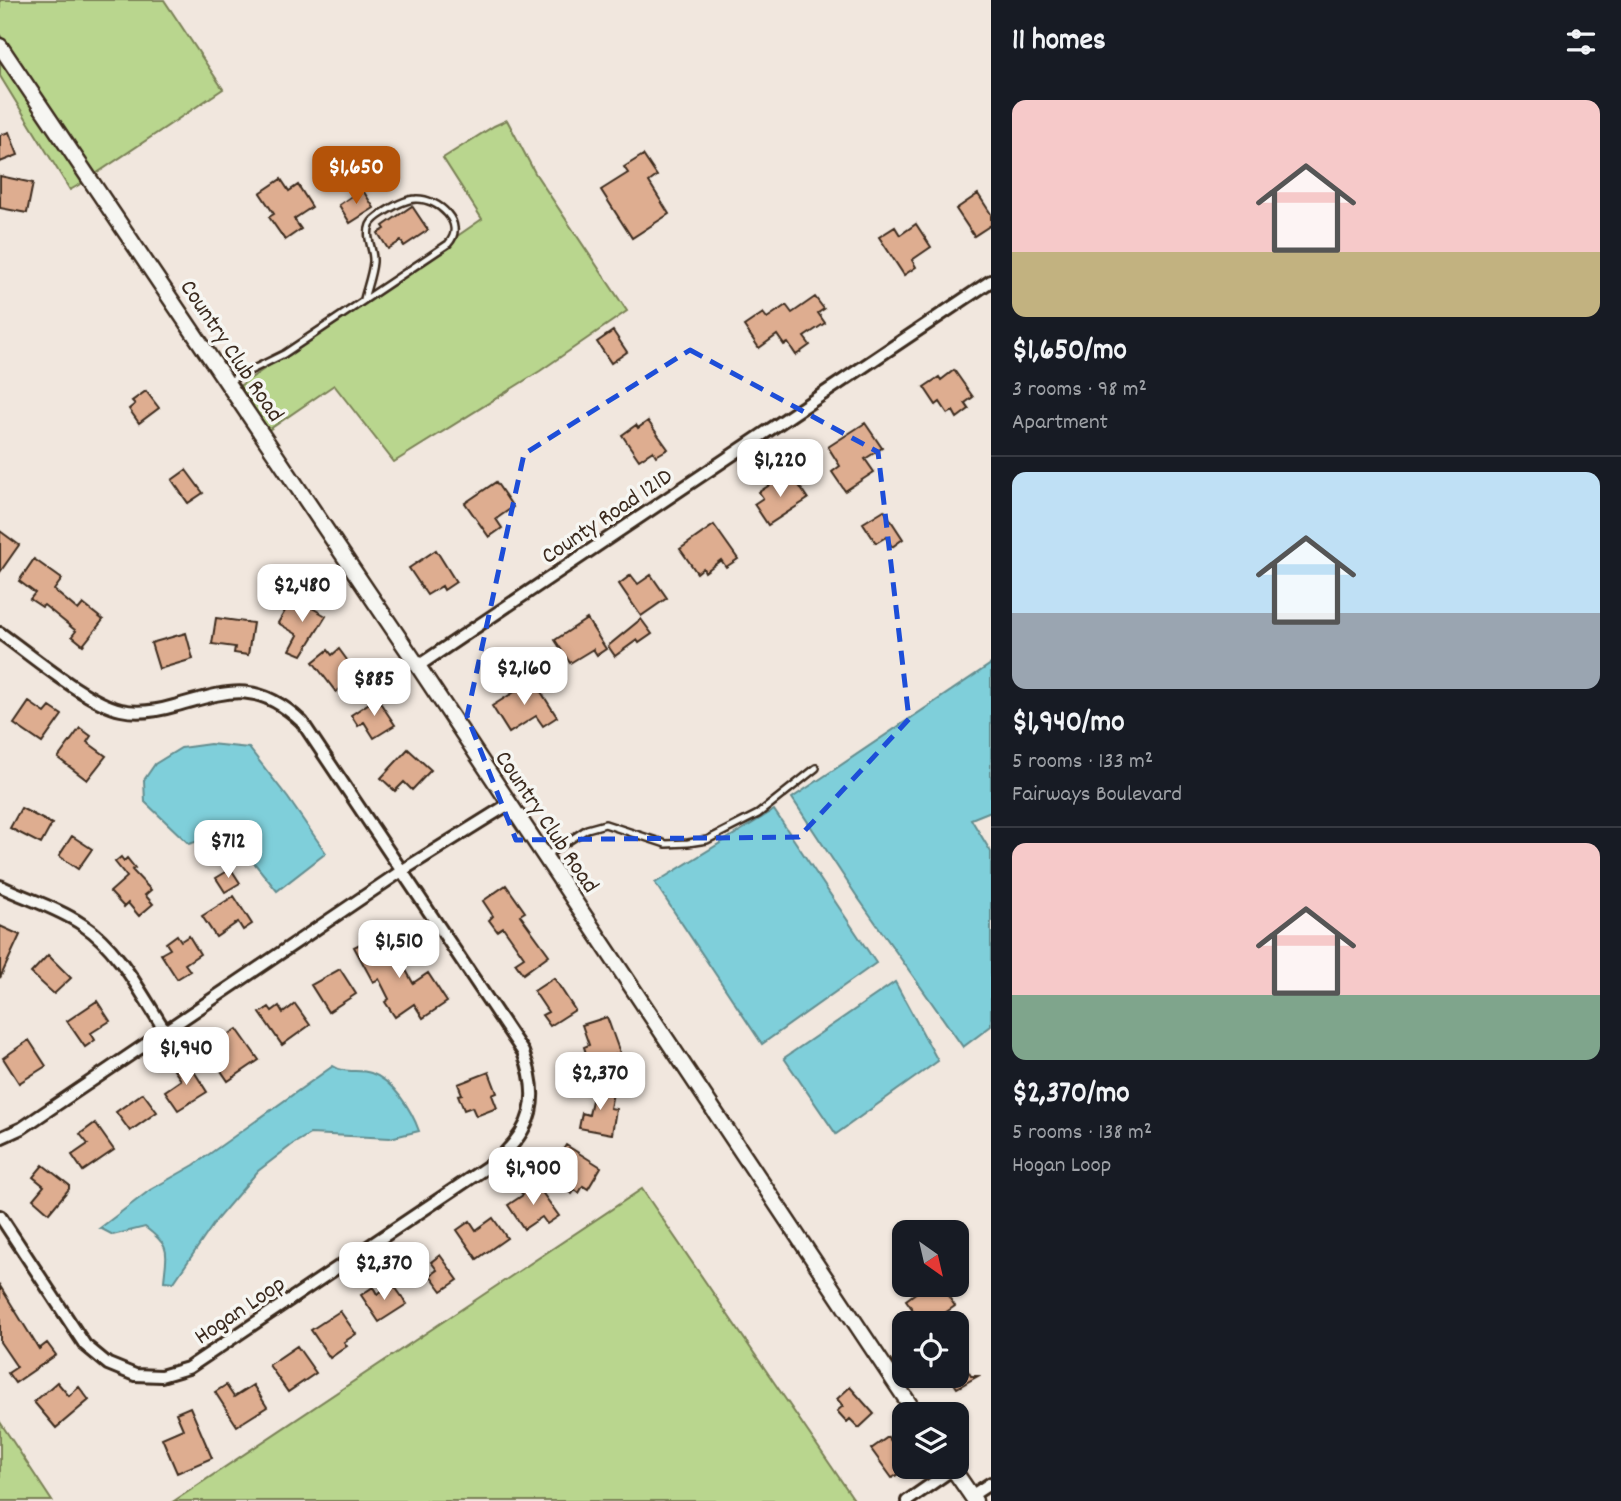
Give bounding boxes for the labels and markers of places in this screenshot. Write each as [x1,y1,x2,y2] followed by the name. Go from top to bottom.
[299,146,413,206] pin: $1,650
[723,440,837,499] pin: $1,220
[245,564,359,624] pin: $2,480
[467,648,581,707] pin: $2,160
[333,658,415,718] pin: $885
[187,820,269,880] pin: $712
[342,920,456,980] pin: $1,510
[129,1028,243,1087] pin: $1,940
[543,1052,657,1112] pin: $2,370
[476,1148,590,1207] pin: $1,900
[327,1242,441,1302] pin: $2,370

